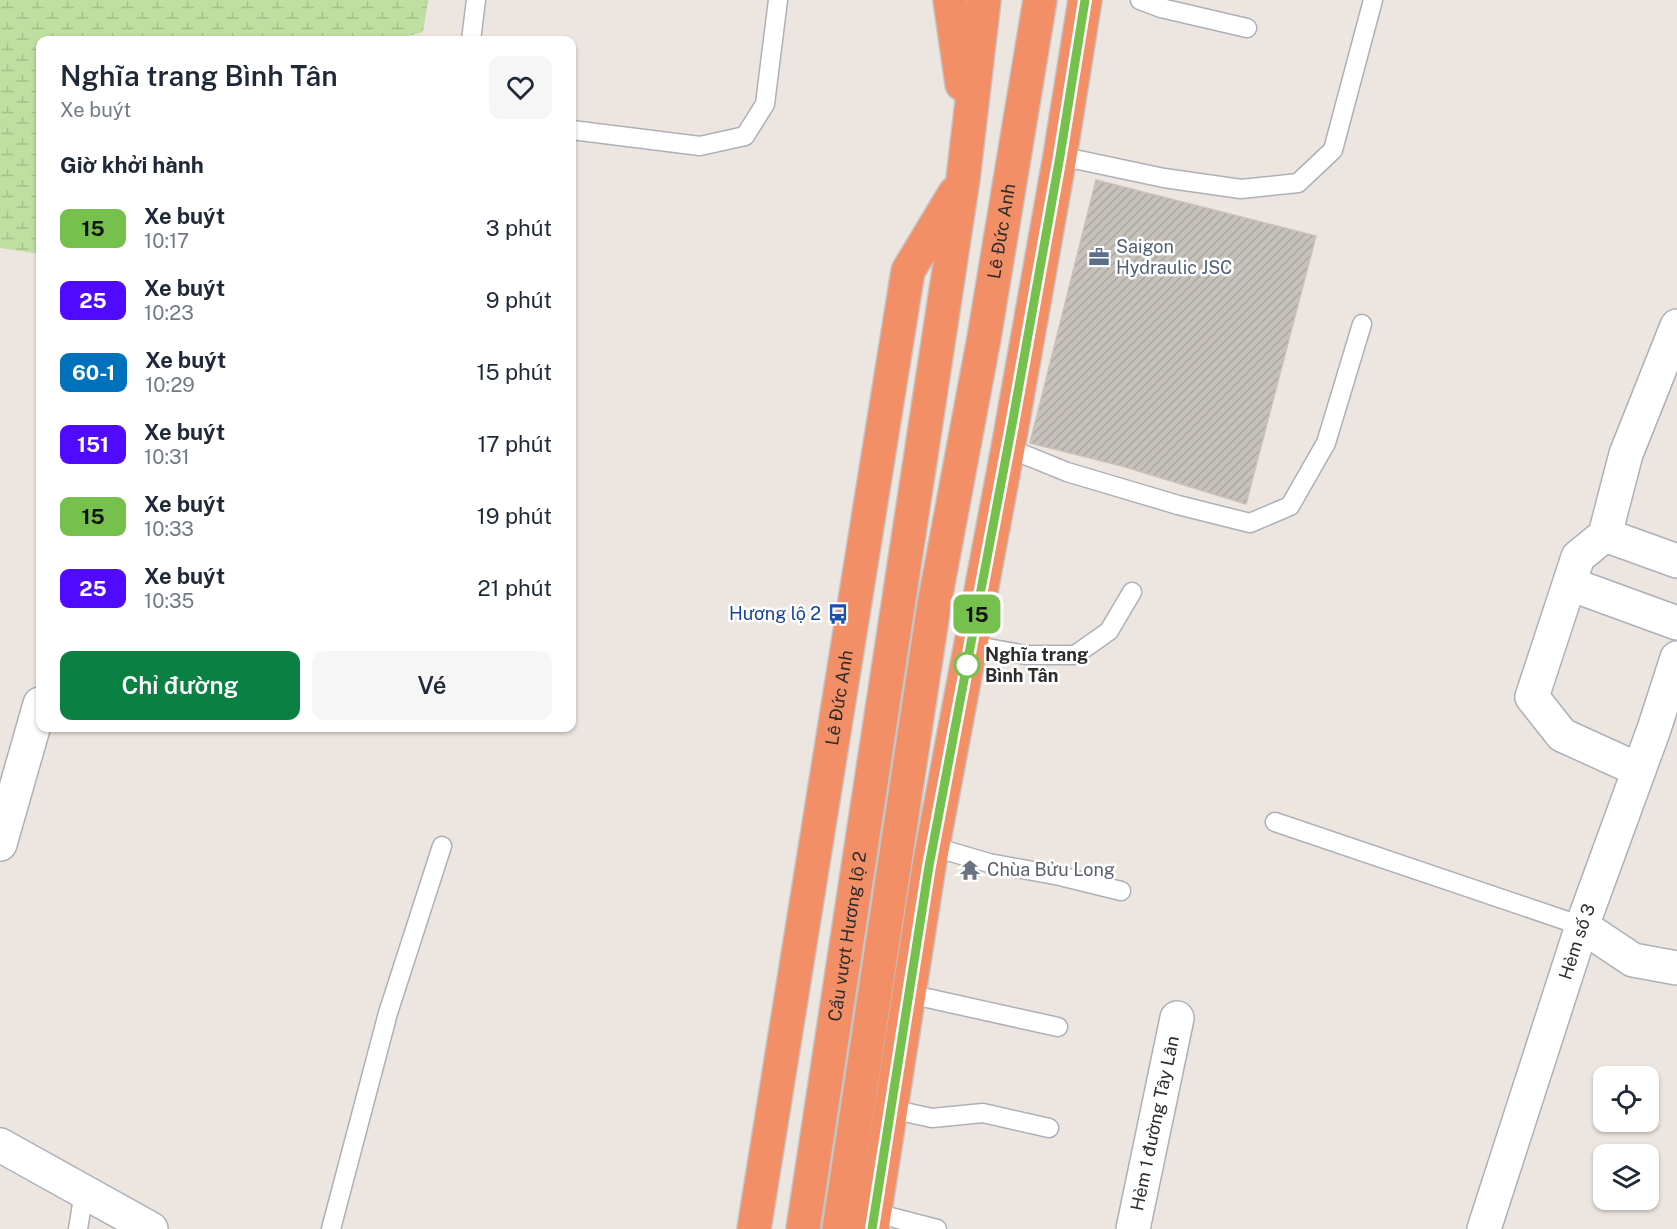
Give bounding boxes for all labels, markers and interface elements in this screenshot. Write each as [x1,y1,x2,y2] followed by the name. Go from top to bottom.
[489,56,552,119] button: heart
[60,59,338,92] text: Nghĩa trang Bình Tân
[60,98,131,122] text: Xe buýt
[60,152,204,178] text: Giờ khởi hành
[983,182,1019,280] street label: Lê Đức Anh
[144,203,225,229] text: Xe buýt
[486,215,552,241] text: 3 phút
[81,216,105,241] text: 15
[144,229,189,253] text: 10:17
[1116,236,1232,278] place label: Saigon Hydraulic JSC
[1087,245,1111,269] office icon: Saigon Hydraulic JSC
[144,275,225,301] text: Xe buýt
[486,287,552,313] text: 9 phút
[79,288,107,313] text: 25
[144,301,194,325] text: 10:23
[145,347,226,373] text: Xe buýt
[476,359,552,385] text: 15 phút
[72,360,115,385] text: 60-1
[145,373,195,397] text: 10:29
[144,419,225,445] text: Xe buýt
[477,431,552,457] text: 17 phút
[77,432,109,457] text: 151
[144,445,190,469] text: 10:31
[144,491,225,517] text: Xe buýt
[477,503,552,529] text: 19 phút
[81,504,105,529] text: 15
[144,517,194,541] text: 10:33
[144,563,225,589] text: Xe buýt
[477,575,552,601] text: 21 phút
[79,576,107,601] text: 25
[144,589,194,613] text: 10:35
[950,594,1004,634] line badge: 15
[826,602,850,626] bus stop icon: Hương lộ 2
[965,602,989,627] text: 15
[729,603,821,624] place label: Hương lộ 2
[985,644,1088,686] place label: Nghĩa trang Bình Tân
[821,649,857,747] street label: Lê Đức Anh
[60,651,300,720] button: Chỉ đường
[312,651,552,720] button: Vé
[954,652,980,678] marker: Nghĩa trang Bình Tân
[824,850,870,1023] street label: Cầu vượt Hương lộ 2
[958,858,982,882] temple icon: Chùa Bửu Long
[987,859,1115,880] place label: Chùa Bửu Long
[1554,901,1599,982] street label: Hẻm số 3
[1126,1034,1183,1213] street label: Hẻm 1 đường Tây Lân
[1593,1066,1659,1210] map controls
[1593,1066,1659,1132] button: locate
[1593,1144,1659,1210] button: layers

